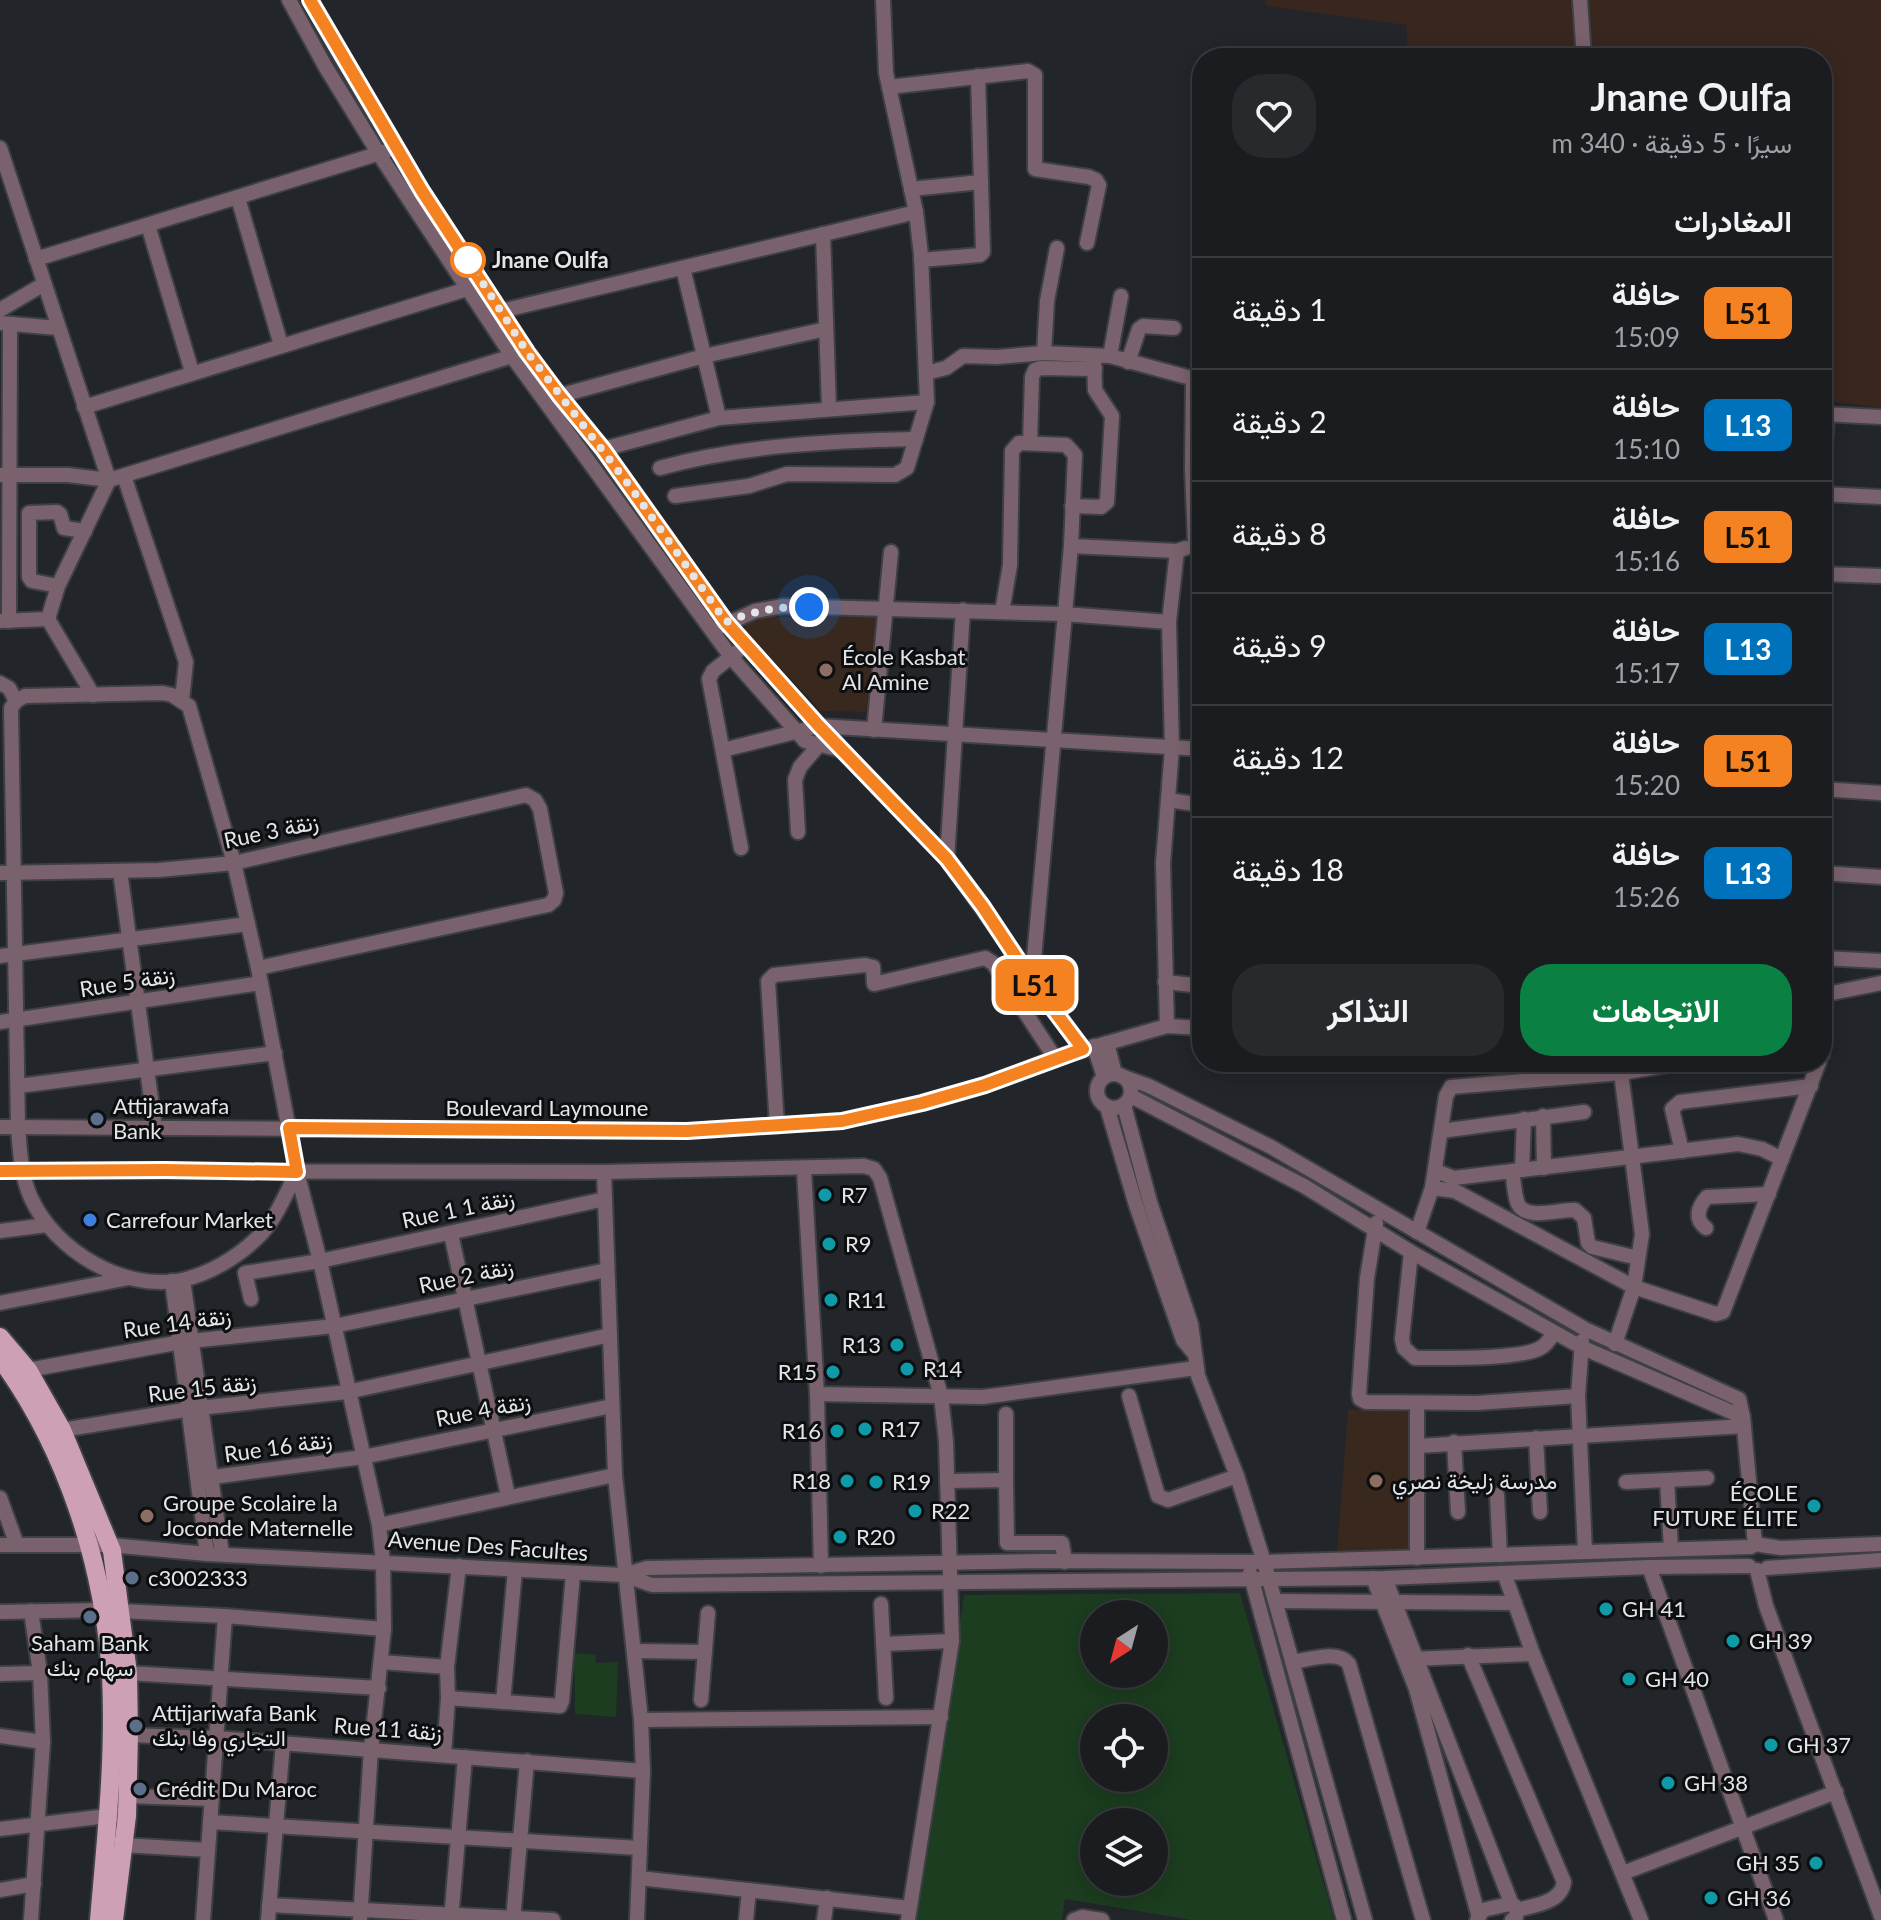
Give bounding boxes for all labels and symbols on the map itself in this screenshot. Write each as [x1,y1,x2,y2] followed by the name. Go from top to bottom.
[451,243,485,277] marker: Jnane Oulfa
[492,246,609,273] place label: Jnane Oulfa
[789,587,829,627] your location
[842,643,965,695] place label: École Kasbat Al Amine
[817,661,835,679] marker: École Kasbat Al Amine
[221,807,321,855] street label: Rue 3 زنقة
[989,959,1081,1011] line badge: L51
[77,961,177,1003] street label: Rue 5 زنقة
[113,1092,229,1144] place label: Attijarawafa Bank
[446,1094,648,1121] street label: Boulevard Laymoune
[88,1110,106,1128] marker: Attijarawafa Bank
[841,1181,868,1208] place label: R7
[399,1183,517,1235] street label: Rue 1 زنقة 1
[816,1186,834,1204] marker: R7
[106,1206,273,1233] place label: Carrefour Market
[81,1211,99,1229] marker: Carrefour Market
[845,1230,872,1257] place label: R9
[820,1235,838,1253] marker: R9
[416,1252,516,1300] street label: Rue 2 زنقة
[847,1286,886,1313] place label: R11
[822,1291,840,1309] marker: R11
[121,1302,233,1344] street label: Rue 14 زنقة
[842,1331,881,1358] place label: R13
[888,1336,906,1354] marker: R13
[923,1355,963,1382] place label: R14
[778,1358,817,1385] place label: R15
[898,1360,916,1378] marker: R14
[824,1363,842,1381] marker: R15
[146,1367,258,1409] street label: Rue 15 زنقة
[433,1387,533,1433] street label: Rue 4 زنقة
[881,1415,920,1442] place label: R17
[782,1417,821,1444] place label: R16
[856,1420,874,1438] marker: R17
[828,1422,846,1440] marker: R16
[222,1426,334,1468] street label: Rue 16 زنقة
[792,1467,831,1494] place label: R18
[1392,1467,1557,1500] place label: مدرسة زليخة نصري
[892,1468,931,1495] place label: R19
[838,1472,856,1490] marker: R18
[1367,1472,1385,1490] marker: مدرسة زليخة نصري
[867,1473,885,1491] marker: R19
[1652,1479,1798,1531] place label: ÉCOLE FUTURE ÉLITE
[163,1489,353,1541] place label: Groupe Scolaire la Joconde Maternelle
[931,1497,970,1524] place label: R22
[1805,1497,1823,1515] marker: ÉCOLE FUTURE ÉLITE
[906,1502,924,1520] marker: R22
[138,1507,156,1525] marker: Groupe Scolaire la Joconde Maternelle
[856,1523,896,1550] place label: R20
[387,1525,589,1566] street label: Avenue Des Facultes
[831,1528,849,1546] marker: R20
[148,1564,248,1591] place label: c3002333
[123,1569,141,1587] marker: c3002333
[1622,1595,1686,1622] place label: GH 41
[1080,1600,1168,1688] north arrow
[1597,1600,1615,1618] marker: GH 41
[81,1608,99,1626] marker: Saham Bank سهام بنك
[1749,1627,1813,1654] place label: GH 39
[31,1629,150,1683] place label: Saham Bank سهام بنك
[1724,1632,1742,1650] marker: GH 39
[1645,1665,1709,1692] place label: GH 40
[1620,1670,1638,1688] marker: GH 40
[152,1699,318,1757] place label: Attijariwafa Bank التجاري وفا بنك
[333,1711,443,1747] street label: Rue 11 زنقة
[127,1717,145,1735] marker: Attijariwafa Bank التجاري وفا بنك
[1787,1731,1851,1758] place label: GH 37
[1762,1736,1780,1754] marker: GH 37
[1684,1769,1748,1796] place label: GH 38
[1659,1774,1677,1792] marker: GH 38
[156,1775,317,1802] place label: Crédit Du Maroc
[131,1780,149,1798] marker: Crédit Du Maroc
[1736,1849,1800,1876] place label: GH 35
[1807,1854,1825,1872] marker: GH 35
[1727,1884,1791,1911] place label: GH 36
[1702,1889,1720,1907] marker: GH 36

